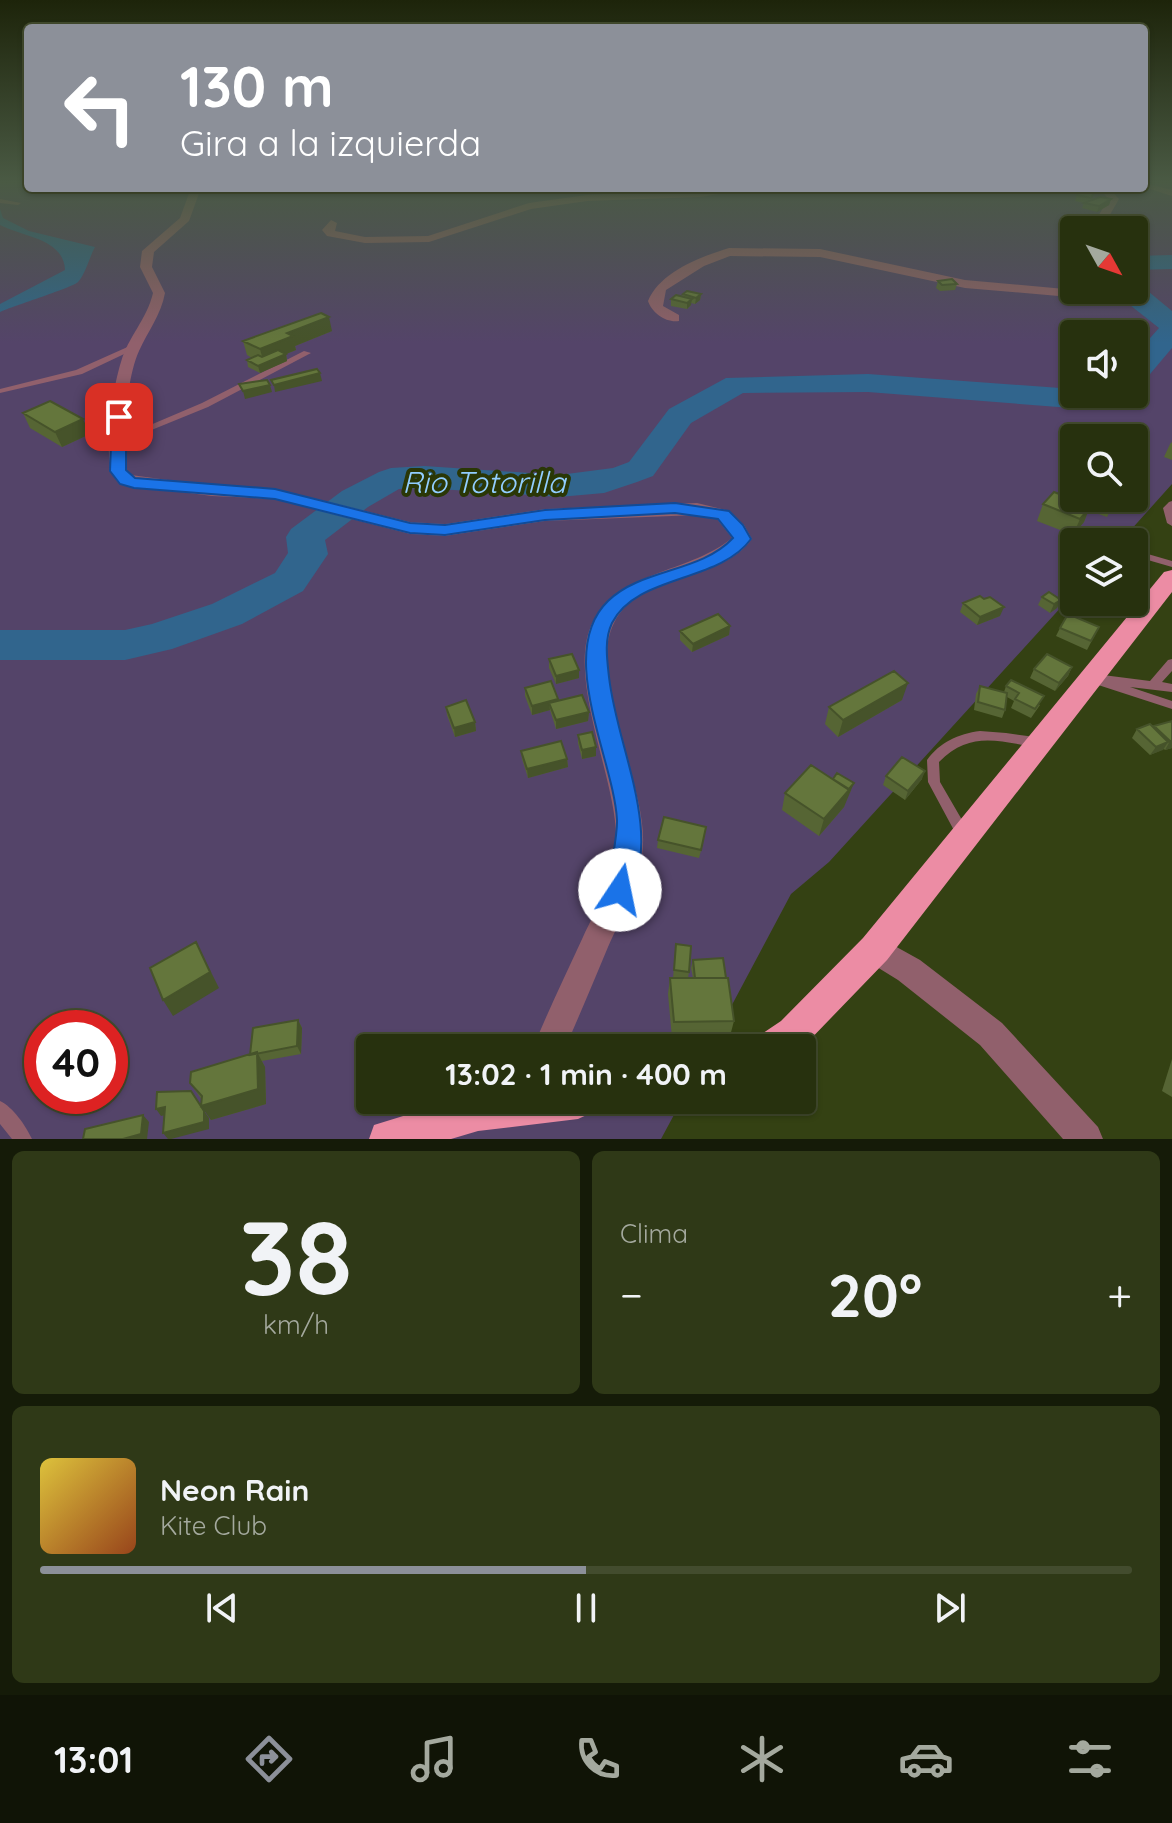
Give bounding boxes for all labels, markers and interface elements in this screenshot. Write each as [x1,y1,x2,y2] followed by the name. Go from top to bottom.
[180,51,334,121] text: 130 m
[48,56,152,160] icon: left
[180,120,481,165] text: Gira a la izquierda
[1060,216,1148,304] north arrow
[1060,216,1148,616] map controls
[1060,320,1148,408] button: sound
[85,383,153,451] pin
[97,395,141,439] icon: arrive
[1060,424,1148,512] button: search
[402,463,568,501] water label: Rio Totorilla
[1060,528,1148,616] button: layers
[578,848,662,932] position arrow
[24,1010,128,1114] speed limit sign: 40
[445,1055,727,1093] text: 13:02 · 1 min · 400 m
[240,1191,352,1321] text: 38
[620,1217,688,1250] text: Clima
[828,1257,922,1332] text: 20°
[620,1267,643,1322] text: −
[1107,1267,1132,1322] text: +
[263,1308,329,1341] text: km/h
[160,1471,309,1509] text: Neon Rain
[160,1509,267,1542] text: Kite Club
[200,1586,244,1630] icon: previous
[564,1586,608,1630] icon: pause
[928,1586,972,1630] icon: next
[241,1731,297,1787] icon: directions
[406,1731,462,1787] icon: music
[570,1731,626,1787] icon: phone
[734,1731,790,1787] icon: climate
[898,1731,954,1787] icon: car
[1062,1731,1118,1787] icon: filters
[54,1737,133,1782] text: 13:01

